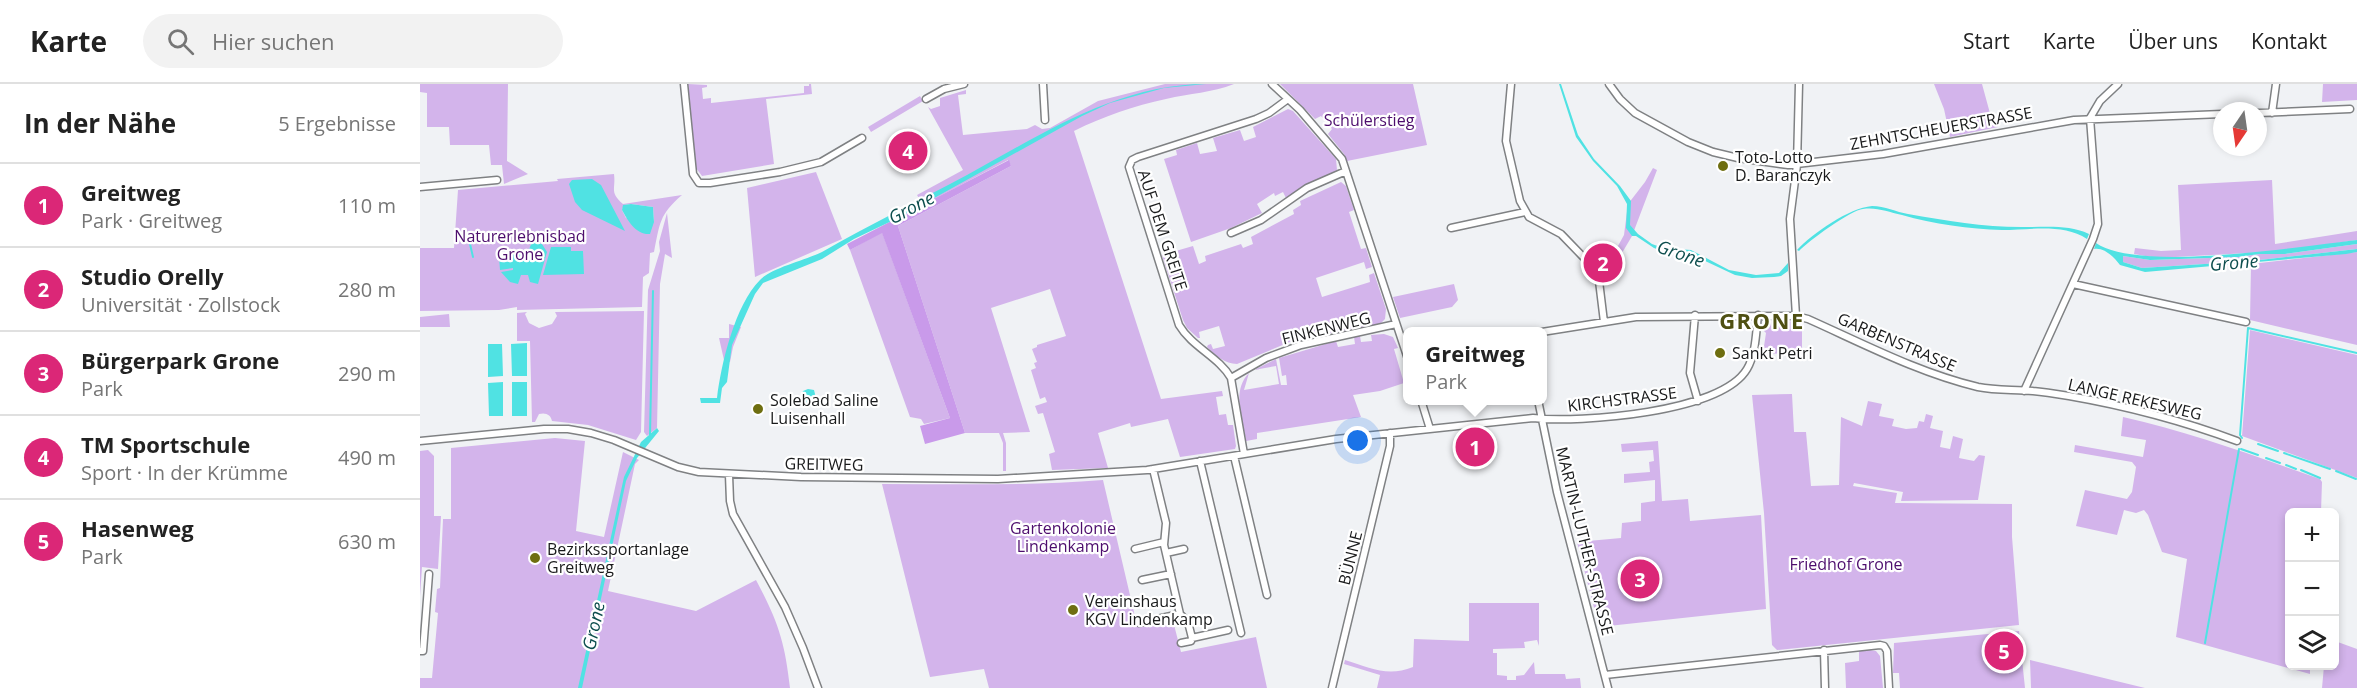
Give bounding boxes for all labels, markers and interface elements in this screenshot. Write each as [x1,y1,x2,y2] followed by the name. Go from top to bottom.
[143,14,563,68] search box
[30,22,107,60] text: Karte
[164,25,197,58] icon: search
[212,26,335,56] text: Hier suchen
[1963,27,2010,55] text: Start
[2043,27,2095,55] text: Karte
[2128,27,2218,55] text: Über uns
[2251,27,2327,55] text: Kontakt
[1848,101,2034,155] street label: ZEHNTSCHEUERSTRASSE
[2213,102,2267,156] north arrow
[24,105,176,141] text: In der Nähe
[1324,109,1415,131] park label: Schülerstieg
[278,110,396,137] text: 5 Ergebnisse
[888,128,928,174] pin: 4
[1735,146,1832,186] place label: Toto-Lotto D. Baranczyk
[1716,159,1730,173] marker: Toto-Lotto D. Baranczyk
[1133,167,1193,293] street label: AUF DEM GREITE
[81,177,180,207] text: Greitweg
[884,185,938,229] water label: Grone
[38,192,49,219] text: 1
[338,192,396,219] text: 110 m
[81,207,222,234] text: Park · Greitweg
[454,225,586,265] park label: Naturerlebnisbad Grone
[1654,234,1708,272] water label: Grone
[1584,240,1622,285] pin: 2
[2209,248,2259,276] water label: Grone
[81,261,224,291] text: Studio Orelly
[38,276,49,303] text: 2
[338,276,396,303] text: 280 m
[81,291,280,318] text: Universität · Zollstock
[1719,305,1805,335] district label: GRONE
[1279,306,1373,350] street label: FINKENWEG
[1834,307,1960,377] street label: GARBENSTRASSE
[1403,327,1547,405] popup
[1425,338,1525,368] text: Greitweg
[1732,342,1813,364] place label: Sankt Petri
[81,345,279,375] text: Bürgerpark Grone
[1713,346,1727,360] marker: Sankt Petri
[38,360,49,387] text: 3
[338,360,396,387] text: 290 m
[1425,368,1467,395] text: Park
[2066,373,2204,425] street label: LANGE REKESWEG
[81,375,123,402] text: Park
[1566,381,1678,417] street label: KIRCHSTRASSE
[770,389,879,429] place label: Solebad Saline Luisenhall
[751,402,765,416] marker: Solebad Saline Luisenhall
[1456,424,1494,470] pin: 1
[1343,426,1372,455] your location
[81,429,250,459] text: TM Sportschule
[38,444,49,471] text: 4
[338,444,396,471] text: 490 m
[1551,445,1619,637] street label: MARTIN-LUTHER-STRASSE
[784,452,864,476] street label: GREITWEG
[81,459,288,486] text: Sport · In der Krümme
[2285,508,2339,670] map controls
[2285,508,2339,562] button: +
[81,513,194,543] text: Hasenweg
[1010,517,1116,557] park label: Gartenkolonie Lindenkamp
[38,528,49,555] text: 5
[338,528,396,555] text: 630 m
[1333,529,1367,587] street label: BÜNNE
[547,538,689,578] place label: Bezirkssportanlage Greitweg
[81,543,123,570] text: Park
[528,551,542,565] marker: Bezirkssportanlage Greitweg
[1789,553,1903,575] park label: Friedhof Grone
[1620,556,1660,602] pin: 3
[2285,562,2339,616] button: −
[1085,590,1213,630] place label: Vereinshaus KGV Lindenkamp
[576,600,610,652] water label: Grone
[1066,603,1080,617] marker: Vereinshaus KGV Lindenkamp
[2285,616,2339,670] button: layers
[1984,628,2024,674] pin: 5

